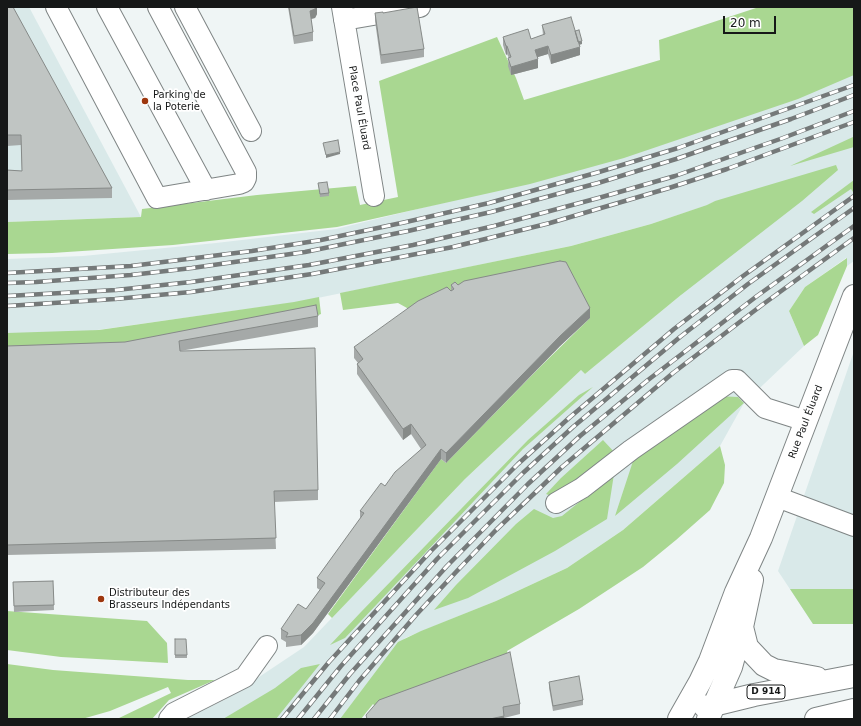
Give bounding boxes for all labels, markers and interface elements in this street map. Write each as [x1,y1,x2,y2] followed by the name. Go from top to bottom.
[725,8,778,34] scale bar
[730,16,761,30] text: 20 m
[346,65,372,151] street label: Place Paul Éluard
[153,89,206,112] place label: Parking de la Poterie
[140,96,150,106] marker: Parking de la Poterie
[786,383,826,461] street label: Rue Paul Éluard
[109,587,230,610] place label: Distributeur des Brasseurs Indépendants
[96,594,106,604] marker: Distributeur des Brasseurs Indépendants
[747,685,785,699] road number: D 914

